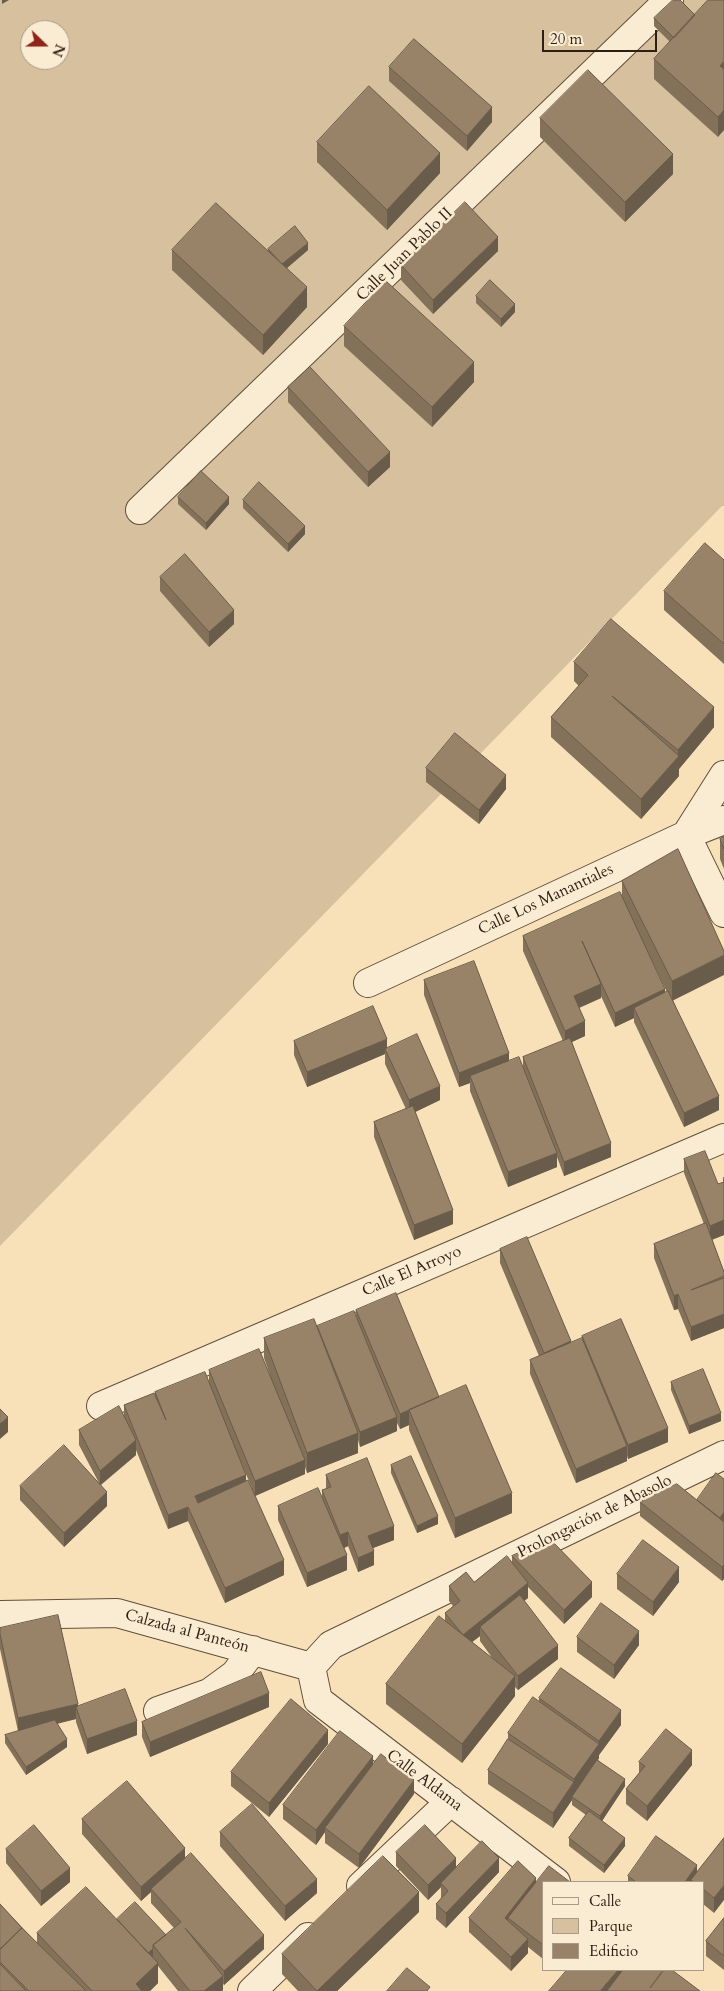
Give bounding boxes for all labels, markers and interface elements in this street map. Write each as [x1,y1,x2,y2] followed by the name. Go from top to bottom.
[20,20,70,70] north arrow
[544,20,659,52] scale bar
[550,29,582,49] text: 20 m
[47,41,70,60] text: N
[353,204,457,306] street label: Calle Juan Pablo II
[475,860,617,940] street label: Calle Los Manantiales
[360,1242,464,1302] street label: Calle El Arroyo
[515,1471,675,1563] street label: Prolongación de Abasolo
[123,1606,251,1658] street label: Calzada al Panteón
[382,1746,466,1816] street label: Calle Aldama
[542,1881,704,1971] legend
[589,1891,621,1911] text: Calle
[589,1916,633,1936] text: Parque
[589,1941,638,1961] text: Edificio

